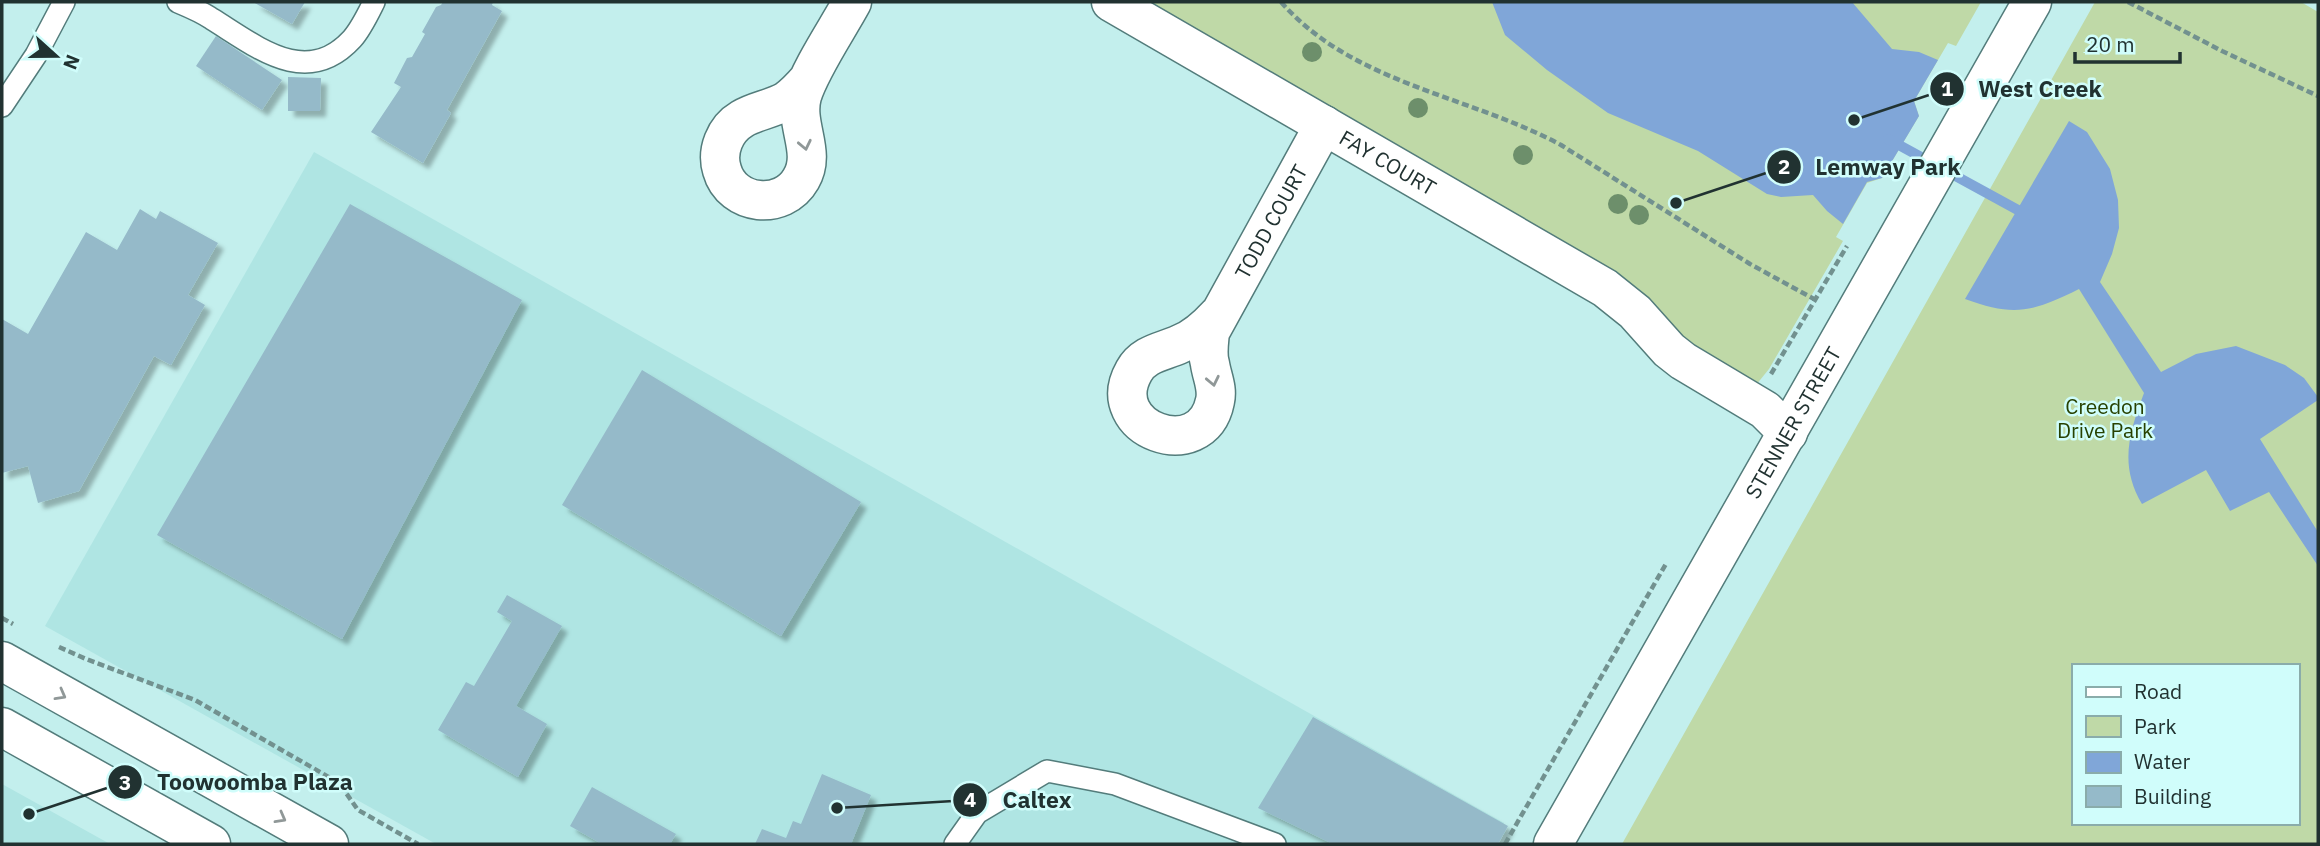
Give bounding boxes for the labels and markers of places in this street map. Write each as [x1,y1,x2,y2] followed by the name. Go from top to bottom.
[1929,67,2116,111] callout: West Creek
[1767,145,1975,189] callout: Lemway Park
[108,760,367,804] callout: Toowoomba Plaza
[953,778,1085,822] callout: Caltex

